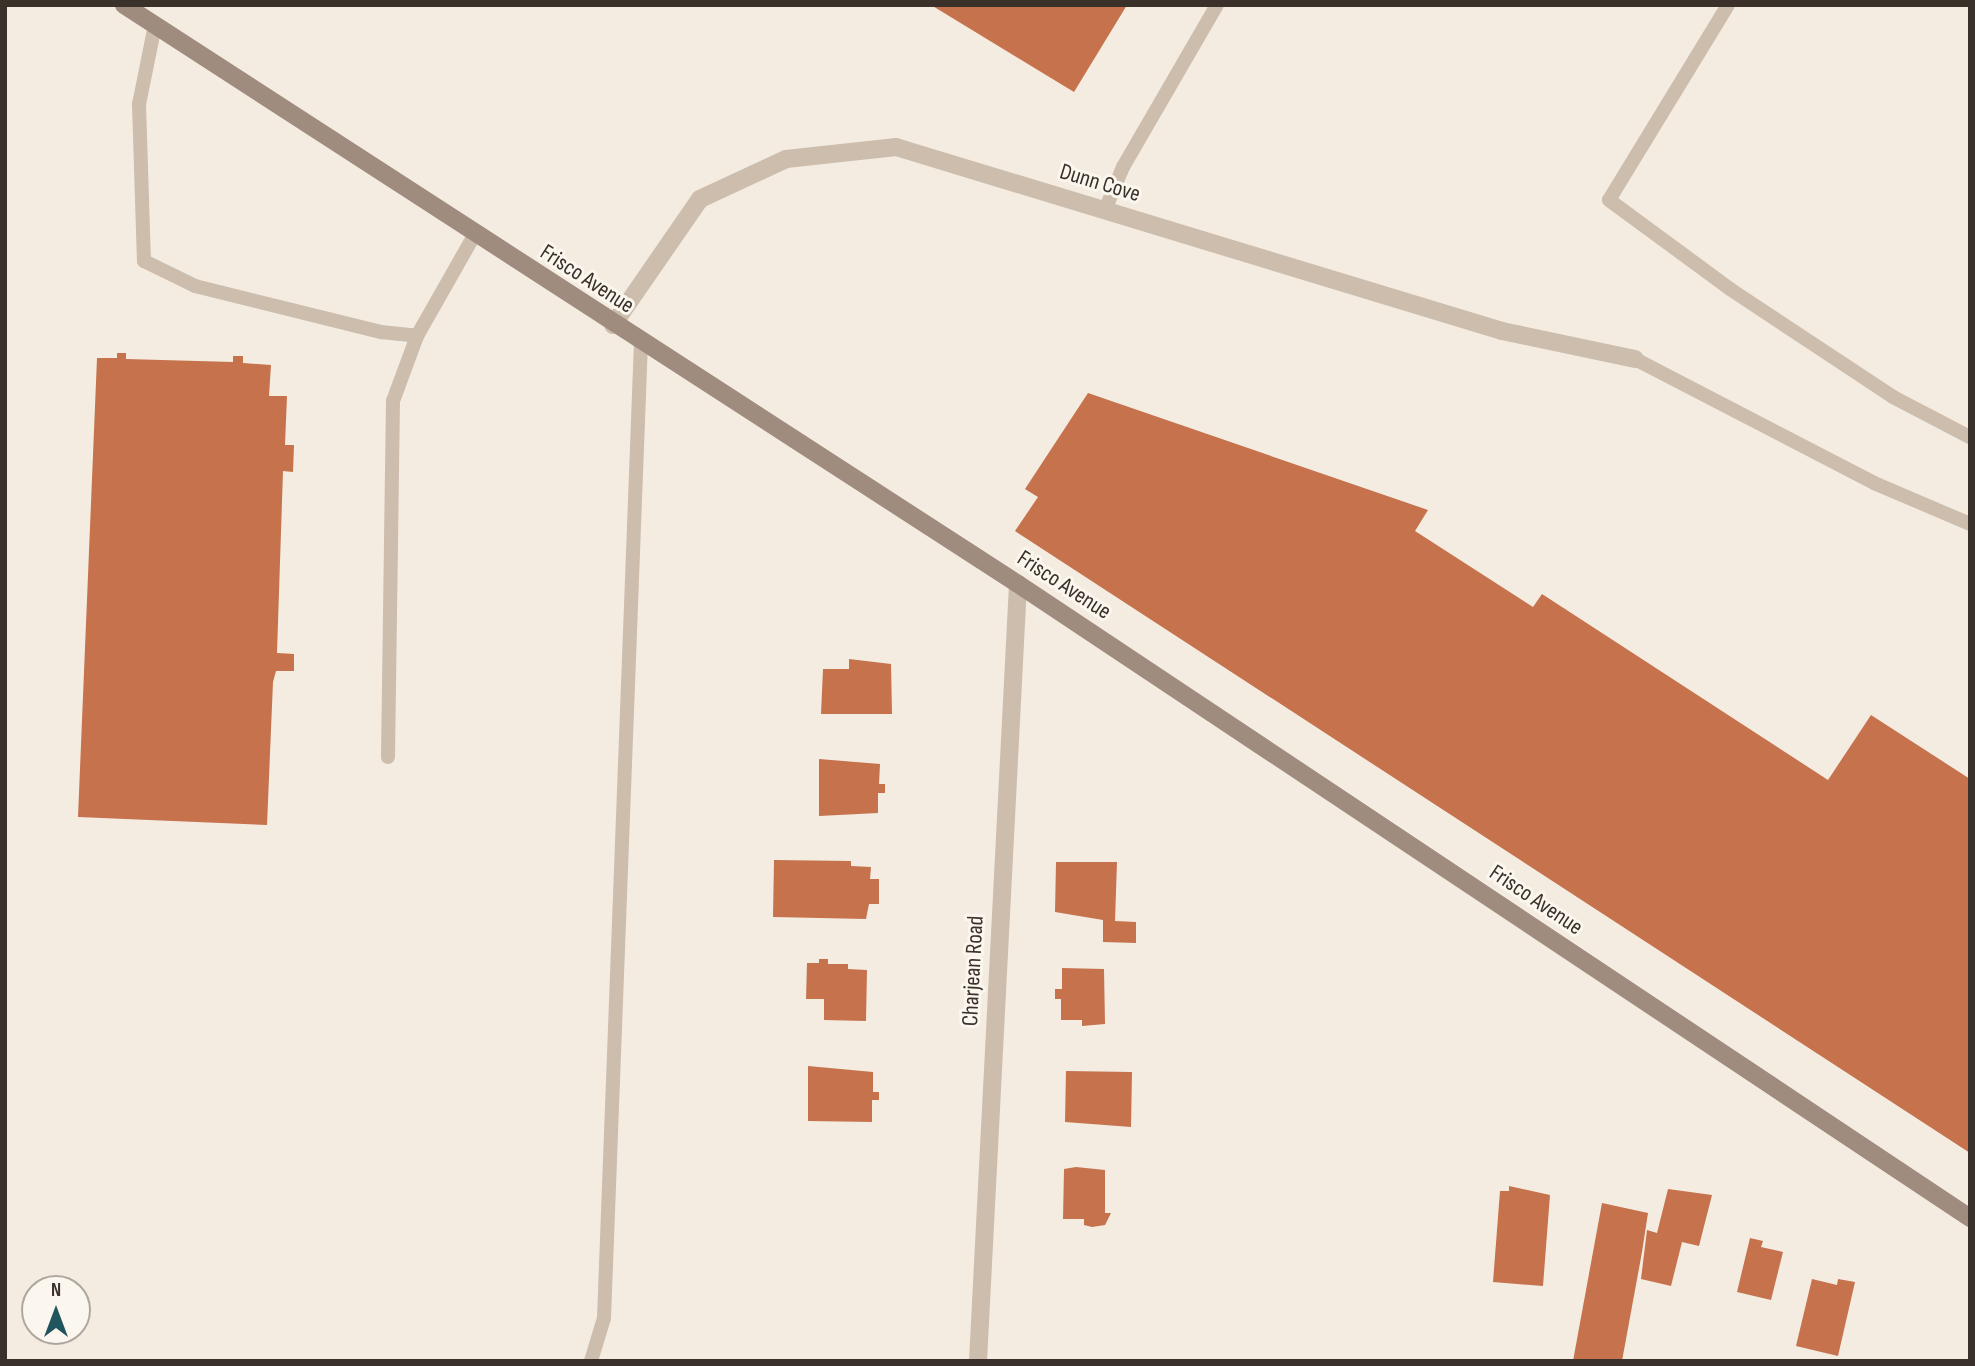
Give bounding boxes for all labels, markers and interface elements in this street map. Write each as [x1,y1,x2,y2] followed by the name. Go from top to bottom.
[1056,158,1144,208] street label: Dunn Cove
[535,238,639,320] street label: Frisco Avenue
[1012,544,1116,626] street label: Frisco Avenue
[1484,859,1588,941] street label: Frisco Avenue
[956,915,990,1027] street label: Charjean Road
[21,1275,91,1345] north arrow
[51,1279,61,1302] text: N

